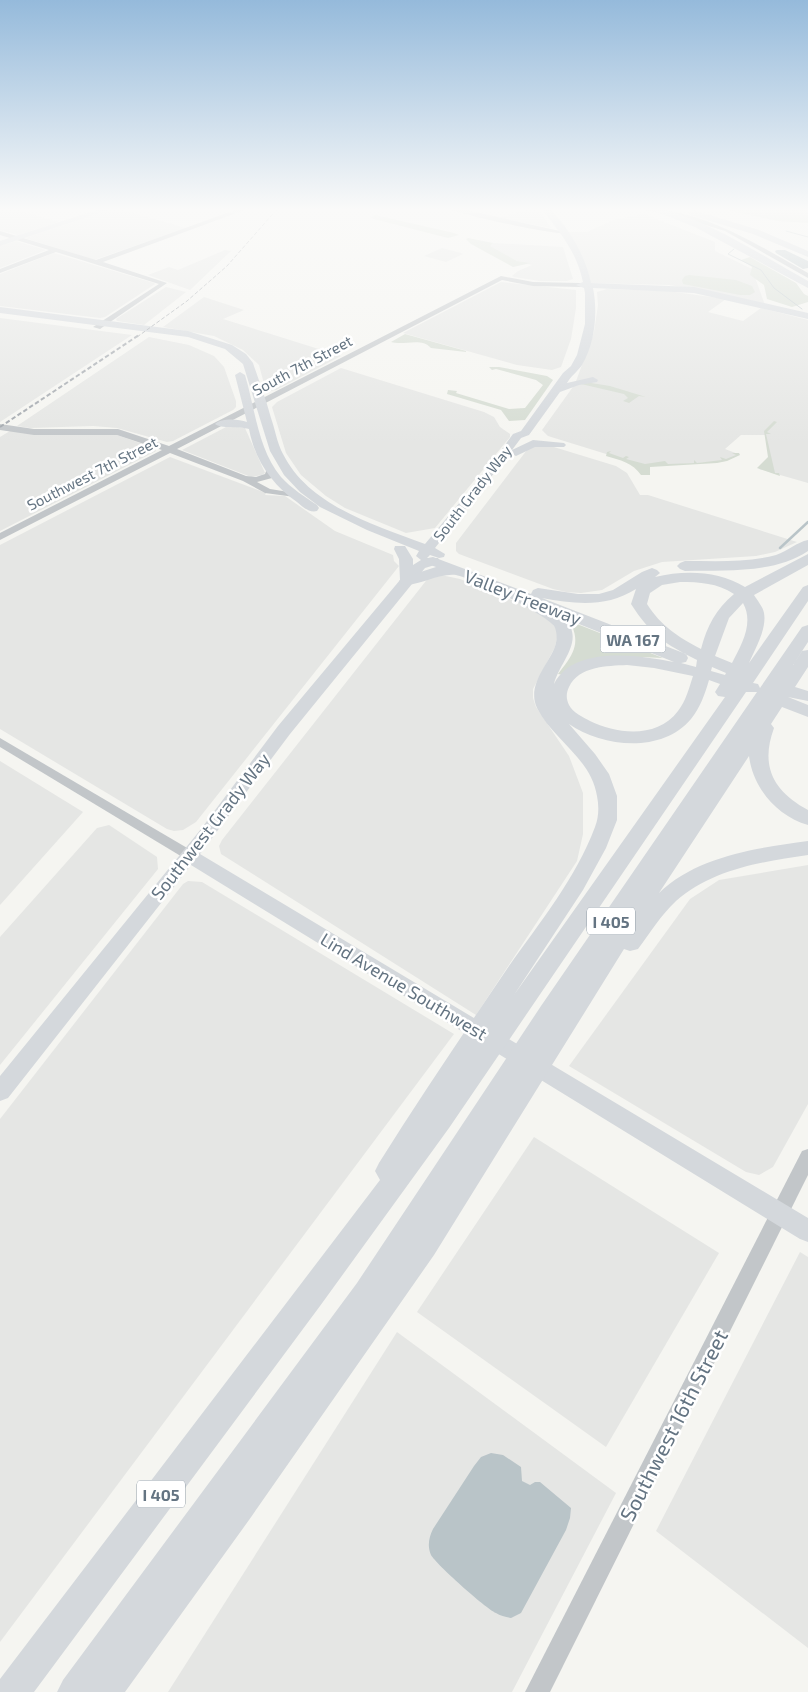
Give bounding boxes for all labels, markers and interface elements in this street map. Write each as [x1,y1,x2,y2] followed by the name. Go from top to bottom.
[249,331,355,399] street label: South 7th Street
[24,432,161,514] street label: Southwest 7th Street
[429,442,515,544] street label: South Grady Way
[461,565,585,630] street label: Valley Freeway
[600,626,666,652] road number: WA 167
[146,748,274,904] street label: Southwest Grady Way
[587,908,635,934] road number: I 405
[317,927,492,1045] street label: Lind Avenue Southwest
[614,1325,732,1525] street label: Southwest 16th Street
[137,1480,185,1508] road number: I 405

